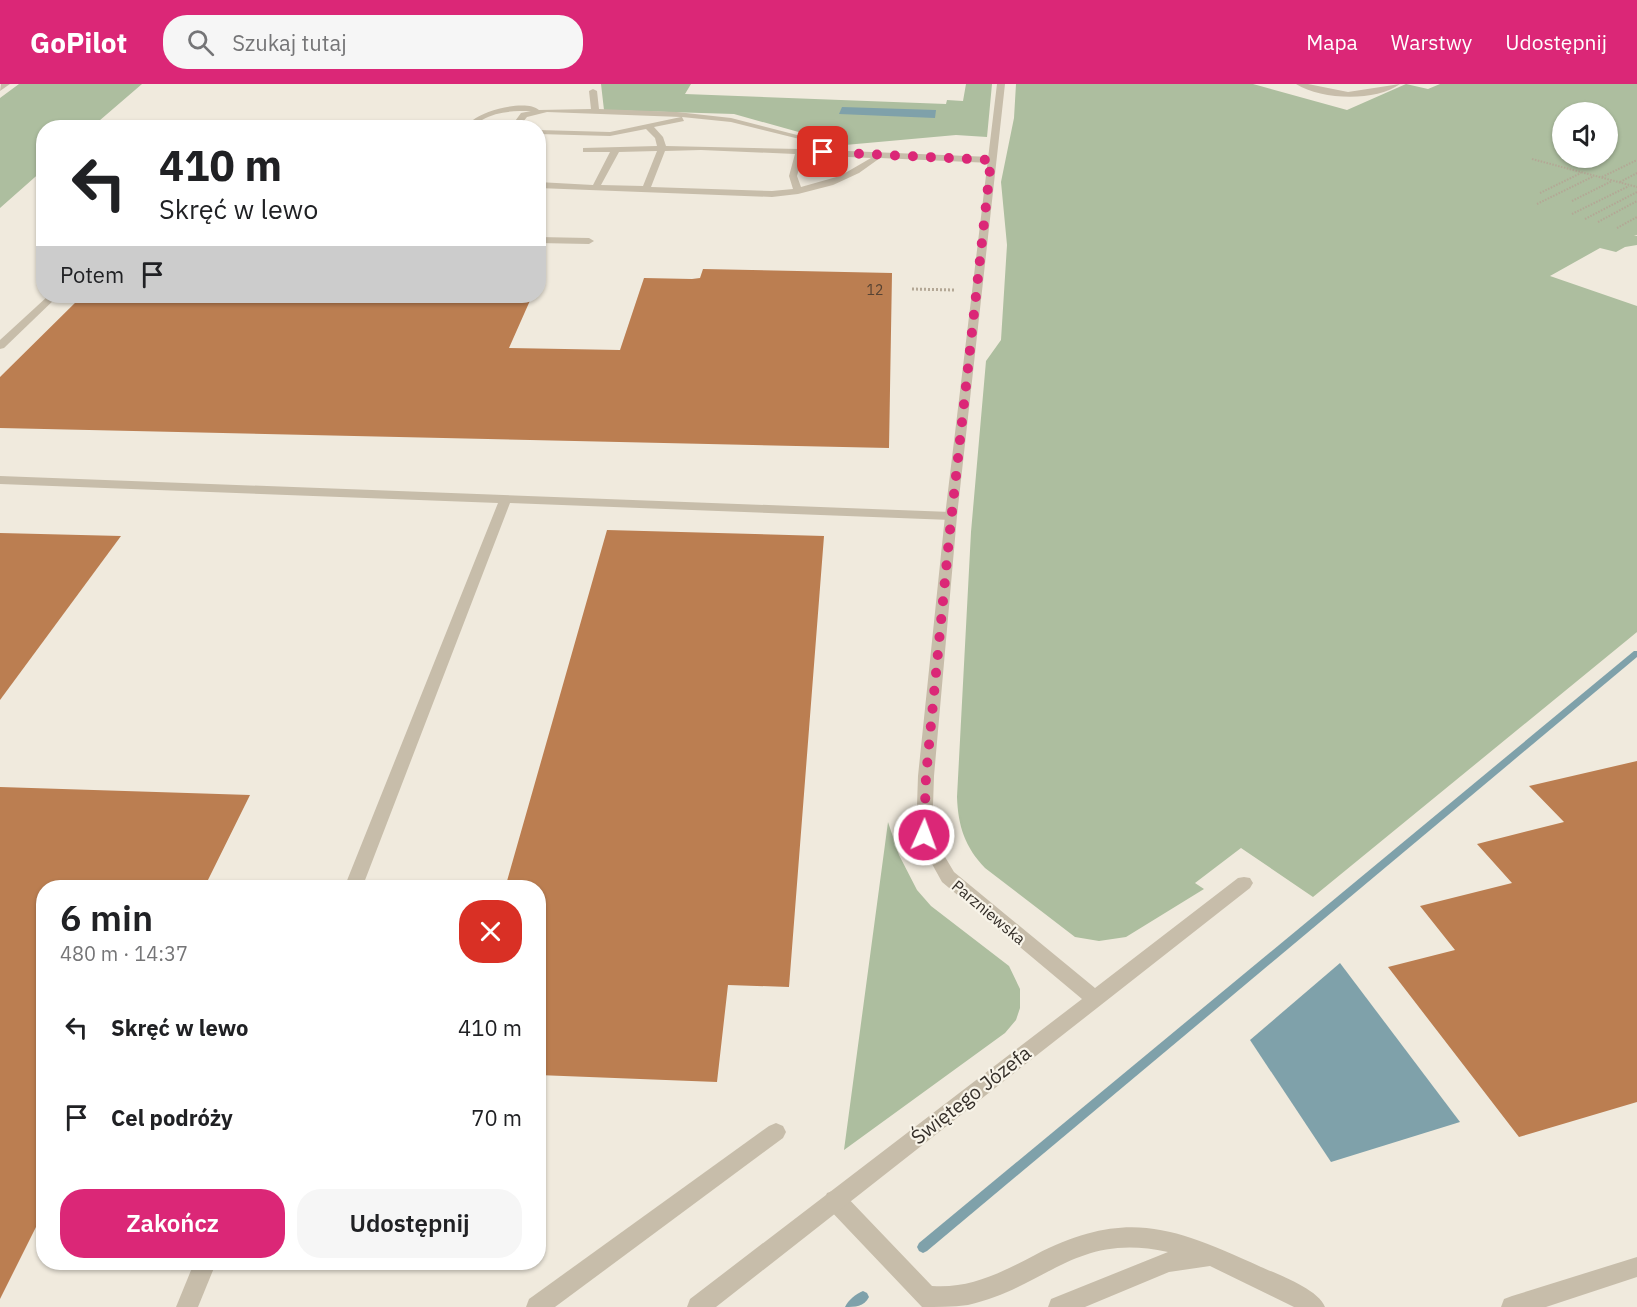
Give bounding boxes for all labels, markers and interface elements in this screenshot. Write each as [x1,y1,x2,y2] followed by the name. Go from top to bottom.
[163,15,583,69] search box
[30,24,127,61] text: GoPilot
[184,26,217,59] icon: search
[232,28,347,57] text: Szukaj tutaj
[1306,28,1358,56] text: Mapa
[1391,28,1472,56] text: Warstwy
[1505,28,1607,56] text: Udostępnij
[1552,102,1618,168] map controls
[1552,102,1618,168] button: sound
[797,126,848,177] pin
[806,135,839,168] icon: arrive
[159,138,282,193] text: 410 m
[60,144,138,222] icon: left
[159,191,318,226] text: Skręć w lewo
[136,258,169,291] icon: arrive
[60,260,124,289] text: Potem
[867,281,883,299] house number: 12
[892,803,956,867] position arrow
[948,875,1030,949] street label: Parzniewska
[60,894,153,941] text: 6 min
[459,900,522,963] button: close
[60,940,188,967] text: 480 m · 14:37
[60,1011,93,1044] icon: left
[111,1013,248,1042] text: Skręć w lewo
[458,1013,522,1042] text: 410 m
[905,1039,1037,1150] street label: Świętego Józefa
[60,1101,93,1134] icon: arrive
[111,1103,233,1132] text: Cel podróży
[471,1103,522,1132] text: 70 m
[60,1189,285,1258] button: Zakończ
[297,1189,522,1258] button: Udostępnij

